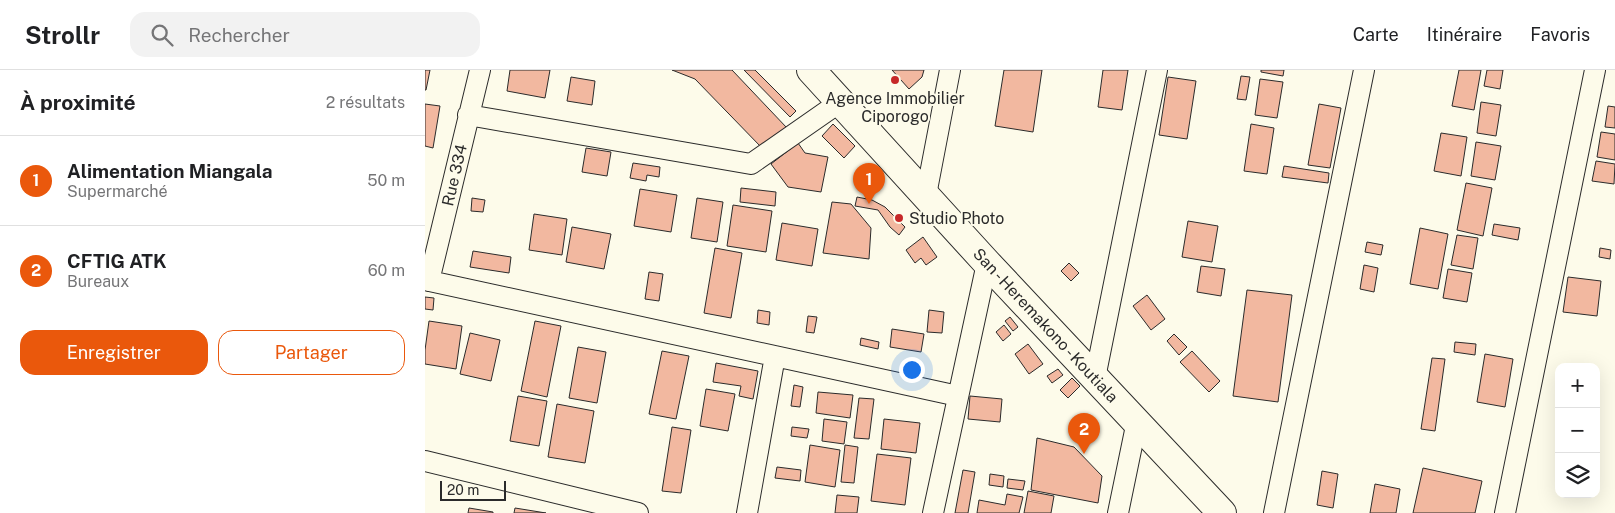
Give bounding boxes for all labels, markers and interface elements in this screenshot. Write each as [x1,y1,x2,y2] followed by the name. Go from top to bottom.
[130,12,480,57] search box
[25,21,100,49] text: Strollr
[148,21,176,49] icon: search
[188,24,290,46] text: Rechercher
[1353,24,1399,45] text: Carte
[1427,24,1502,45] text: Itinéraire
[1530,24,1590,45] text: Favoris
[889,74,901,86] marker: Agence Immobilier Ciporogo
[825,89,965,126] place label: Agence Immobilier Ciporogo
[20,90,136,115] text: À proximité
[326,93,405,112] text: 2 résultats
[438,142,471,208] street label: Rue 334
[67,160,273,182] text: Alimentation Miangala
[853,163,885,204] pin: 1
[33,171,39,190] text: 1
[367,171,405,190] text: 50 m
[67,182,168,201] text: Supermarché
[909,209,1004,228] place label: Studio Photo
[893,212,905,224] marker: Studio Photo
[969,244,1122,406] street label: San - Heremakono - Koutiala
[67,250,167,272] text: CFTIG ATK
[31,261,41,280] text: 2
[368,261,405,280] text: 60 m
[67,272,129,291] text: Bureaux
[20,330,208,375] button: Enregistrer
[218,330,405,375] button: Partager
[899,357,925,383] your location
[1555,363,1600,498] map controls
[1555,363,1600,408] button: +
[1555,408,1600,453] button: −
[1068,413,1100,454] pin: 2
[1555,453,1600,498] button: layers
[440,478,506,501] scale bar
[447,482,479,498] text: 20 m

